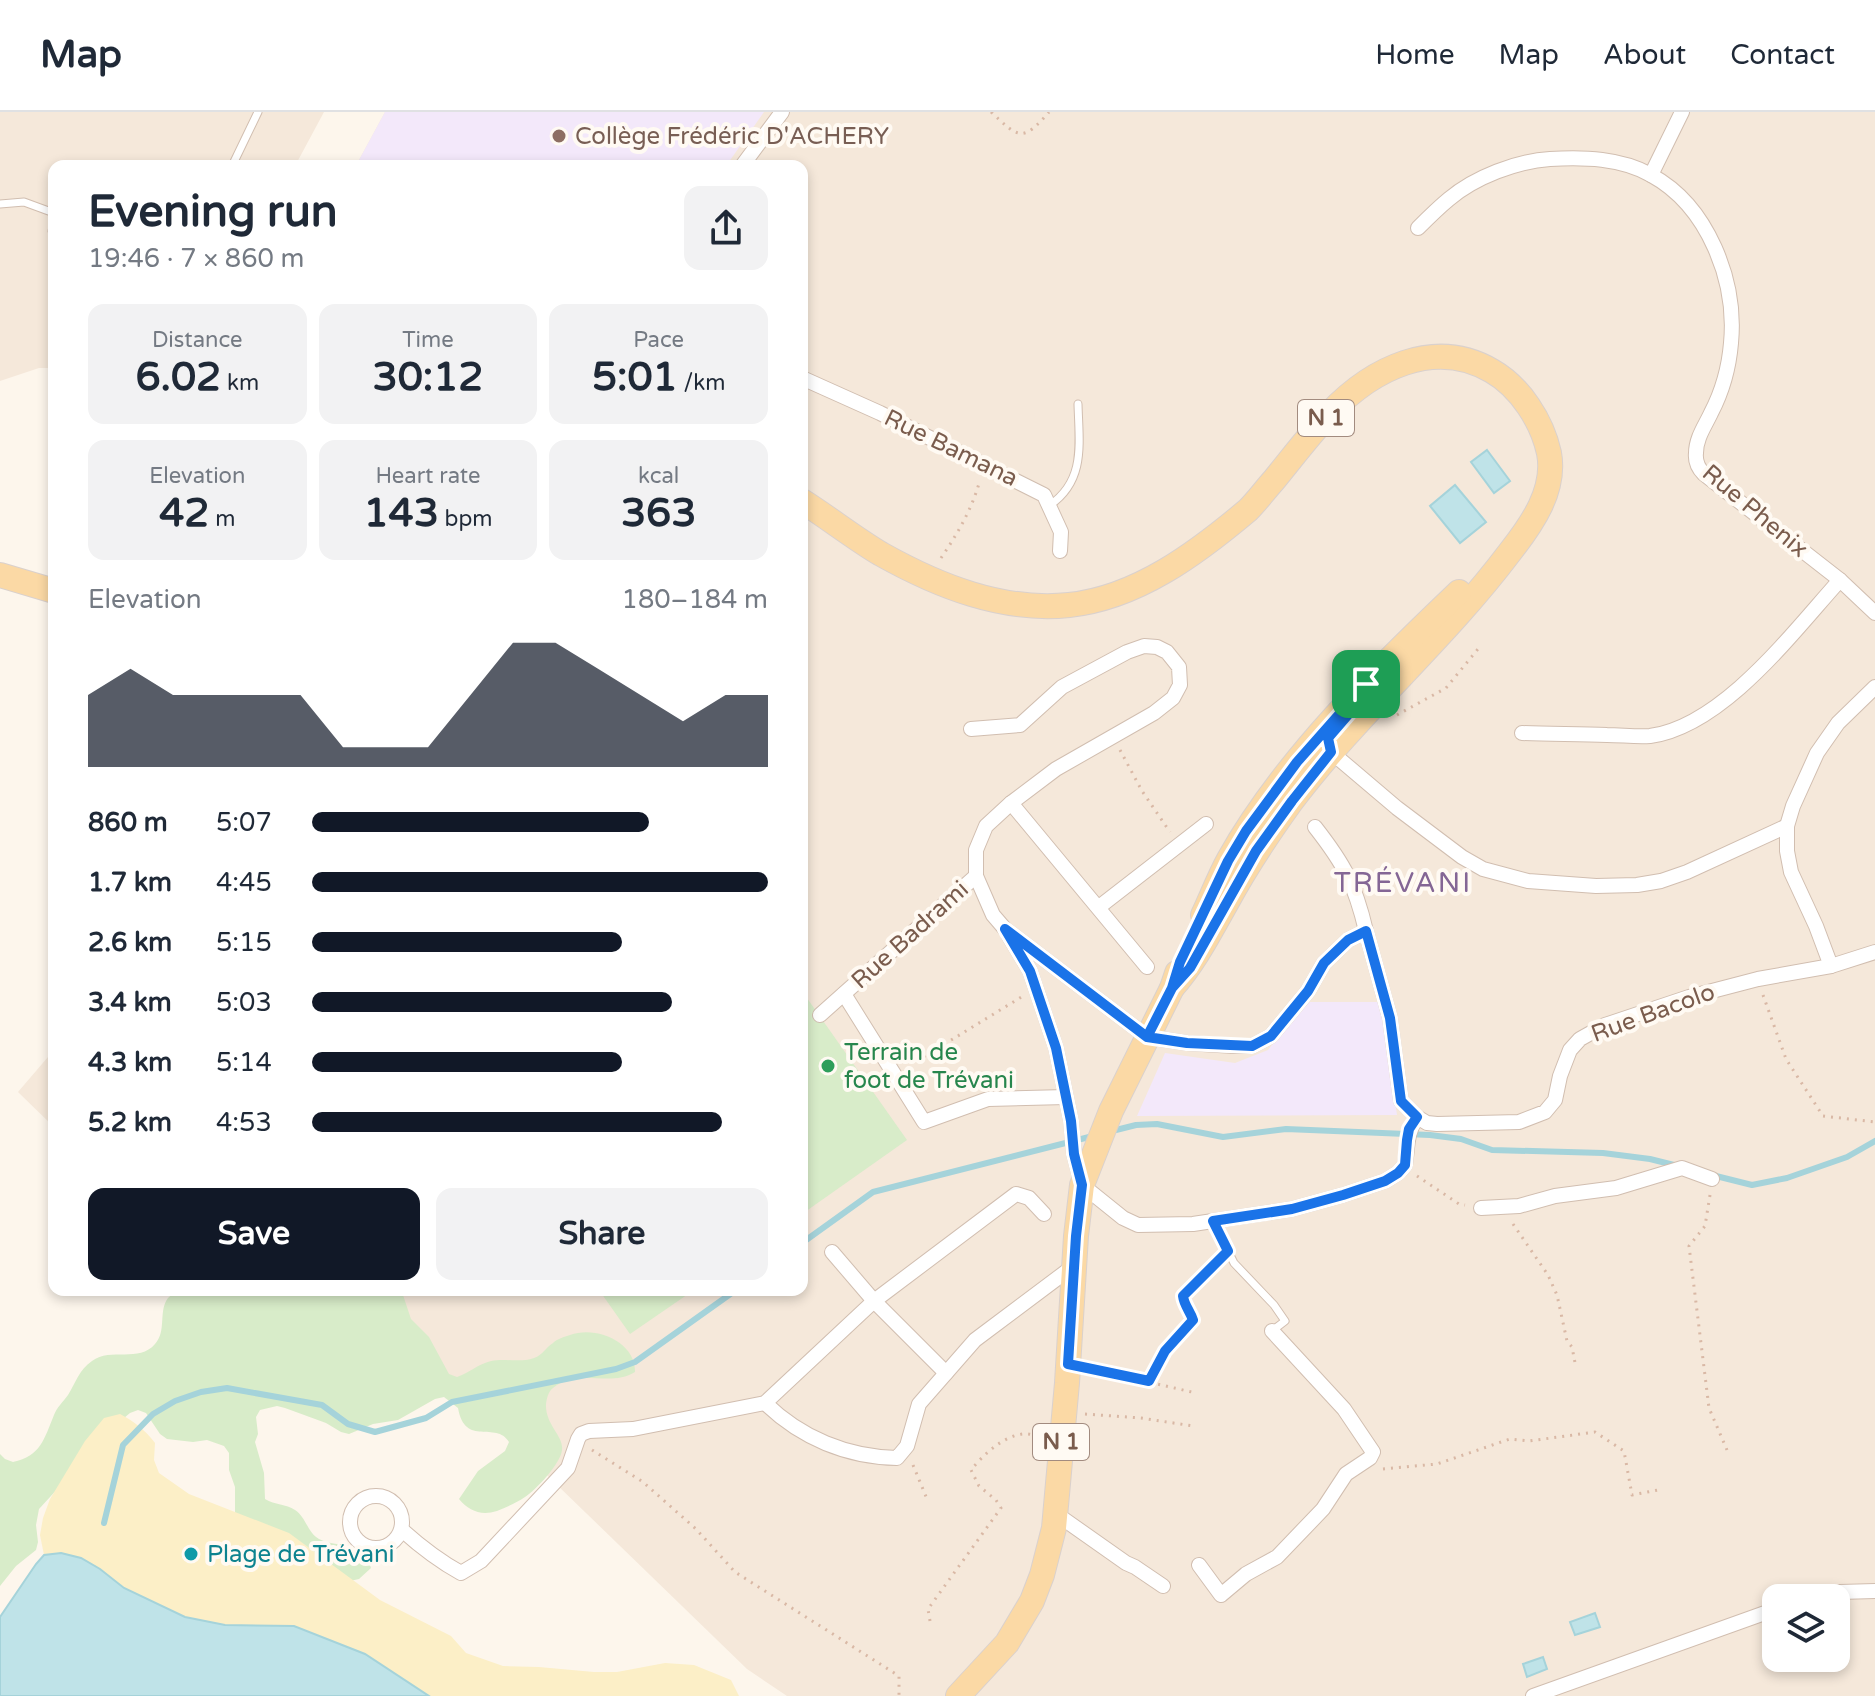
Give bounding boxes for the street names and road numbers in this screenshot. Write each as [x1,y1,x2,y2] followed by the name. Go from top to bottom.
[1298,400,1354,436] road number: N 1
[879,403,1023,493] street label: Rue Bamana
[1696,458,1814,564] street label: Rue Phenix
[845,875,975,995] street label: Rue Badrami
[1587,977,1719,1049] street label: Rue Bacolo
[1033,1424,1089,1460] road number: N 1

